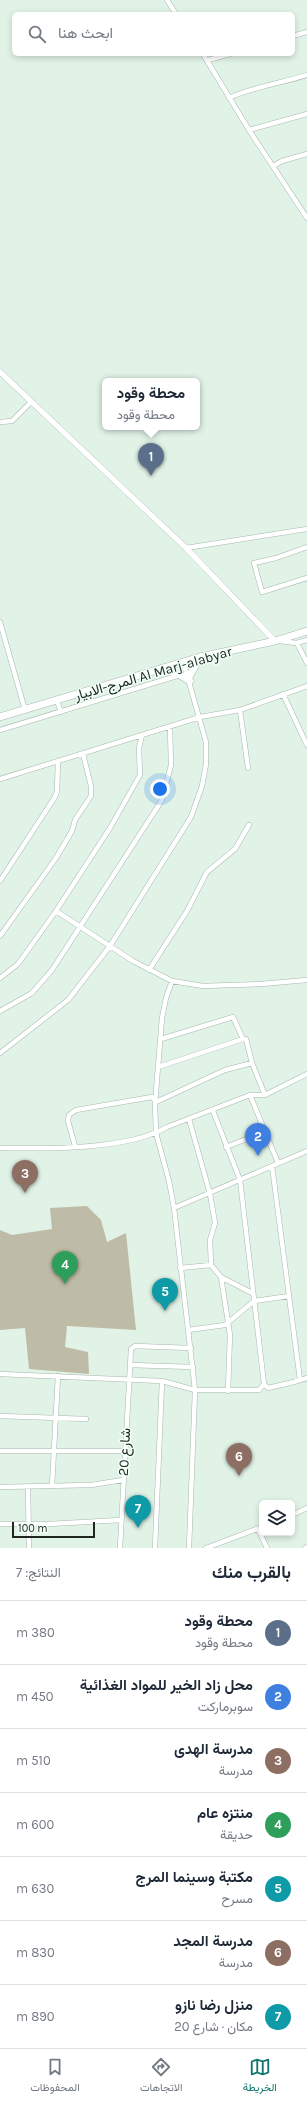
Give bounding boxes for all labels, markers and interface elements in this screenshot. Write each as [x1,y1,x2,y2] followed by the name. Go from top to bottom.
[12,12,295,56] search box
[26,23,48,45] icon: search
[58,24,113,42] text: ابحث هنا
[102,378,200,430] popup
[117,384,185,402] text: محطة وقود
[117,407,175,422] text: محطة وقود
[138,443,164,476] pin: 1
[71,643,235,706] street label: المرج-الابيار Al Marj-alabyar
[150,779,170,799] your location
[245,1123,271,1156] pin: 2
[12,1160,38,1193] pin: 3
[52,1251,78,1284] pin: 4
[152,1278,178,1311] pin: 5
[115,1428,136,1477] street label: شارع 20
[226,1443,252,1476] pin: 6
[125,1495,151,1528] pin: 7
[259,1500,295,1536] map controls
[259,1500,295,1536] button: layers
[12,1520,95,1539] scale bar
[18,1522,48,1535] text: 100 m
[212,1562,291,1582] text: بالقرب منك
[16,1565,61,1580] text: النتائج: 7
[185,1612,253,1630] text: محطة وقود
[16,1625,55,1640] text: 380 m
[276,1625,280,1640] text: 1
[195,1635,253,1650] text: محطة وقود
[80,1676,253,1694] text: محل زاد الخير للمواد الغذائية
[16,1689,54,1704] text: 450 m
[274,1689,282,1704] text: 2
[198,1699,253,1714] text: سوبرماركت
[174,1740,253,1758] text: مدرسة الهدى
[16,1753,51,1768] text: 510 m
[274,1753,282,1768] text: 3
[219,1763,253,1778] text: مدرسة
[197,1804,253,1822] text: منتزه عام
[16,1817,54,1832] text: 600 m
[274,1817,282,1832] text: 4
[220,1827,253,1842] text: حديقة
[136,1868,253,1886] text: مكتبة وسينما المرج
[16,1881,54,1896] text: 630 m
[274,1881,282,1896] text: 5
[221,1891,253,1906] text: مسرح
[173,1932,253,1950] text: مدرسة المجد
[16,1945,55,1960] text: 830 m
[274,1945,282,1960] text: 6
[219,1955,253,1970] text: مدرسة
[175,1996,253,2014] text: منزل رضا نازو
[16,2009,55,2024] text: 890 m
[275,2009,281,2024] text: 7
[174,2019,253,2034] text: مكان · شارع 20
[30,2056,80,2097] tab: المحفوظات
[140,2056,183,2097] tab: الاتجاهات
[243,2056,277,2097] tab: الخريطة

